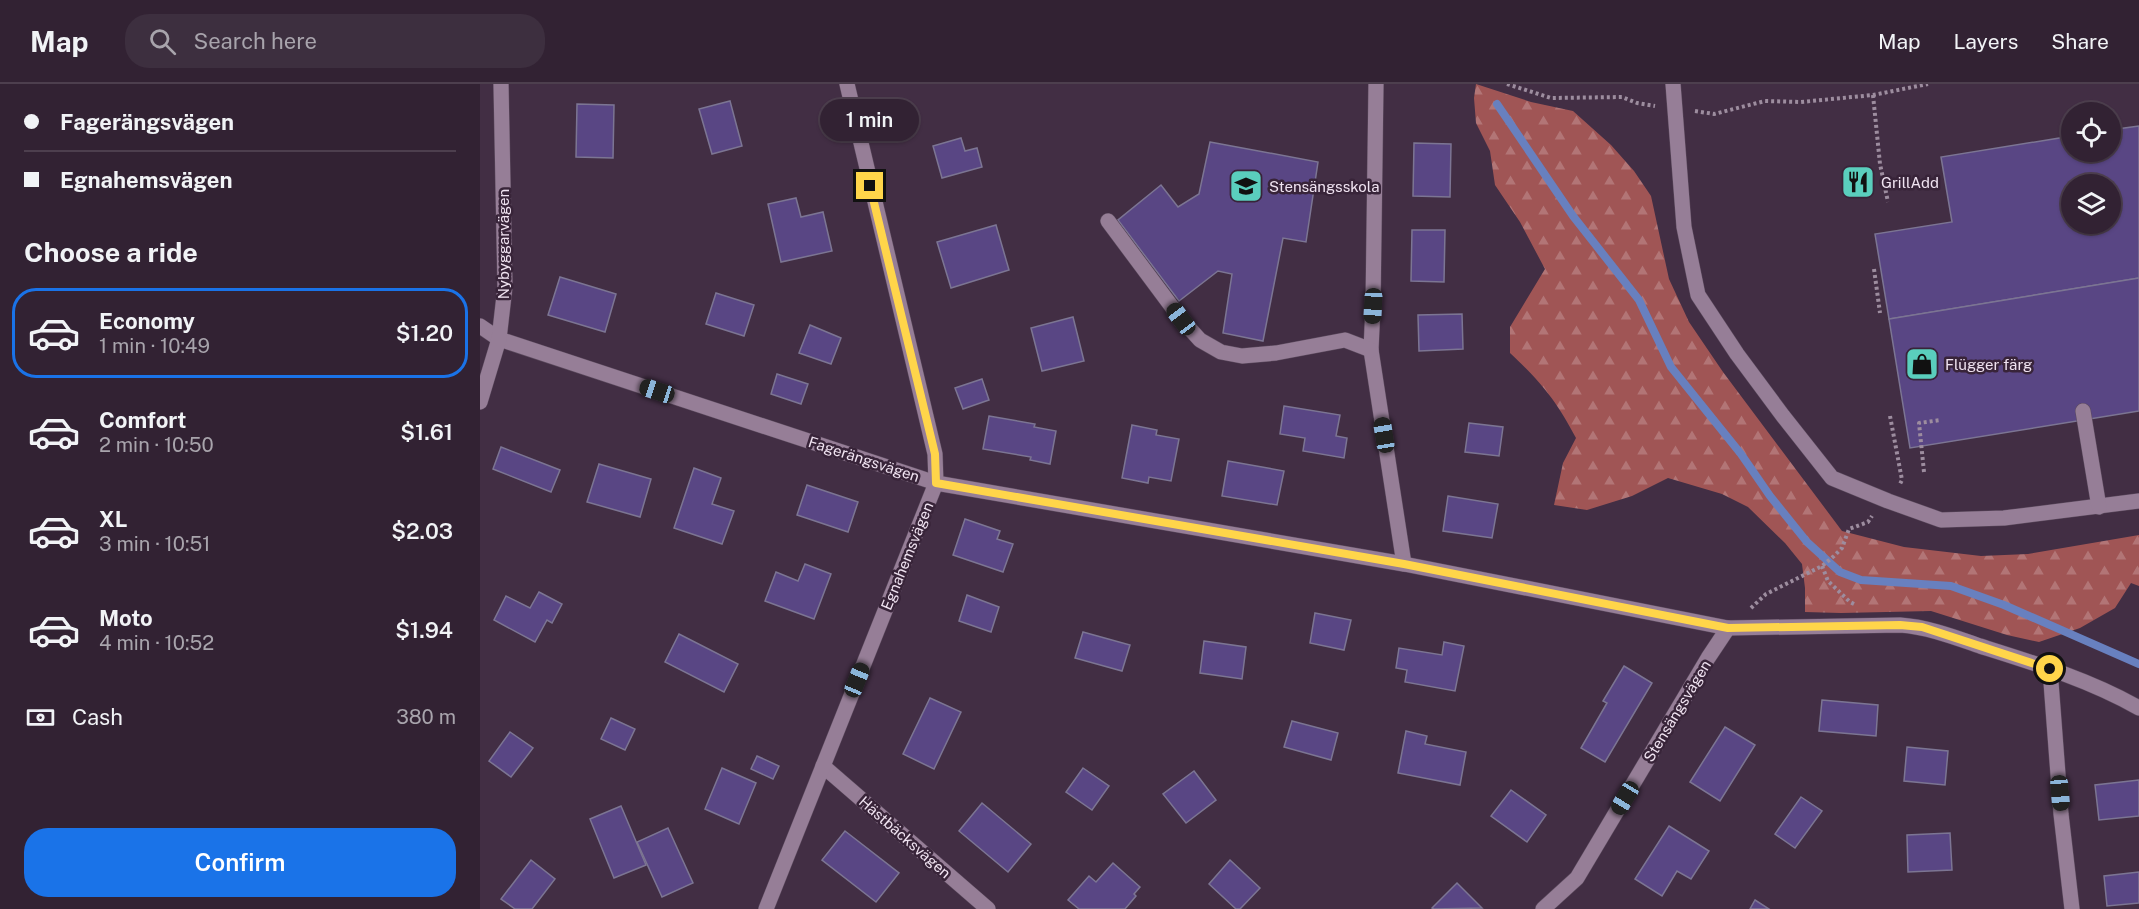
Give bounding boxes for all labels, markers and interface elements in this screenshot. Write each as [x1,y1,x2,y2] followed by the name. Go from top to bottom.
[125,14,545,68] search box
[30,25,89,58] text: Map
[146,25,179,58] icon: search
[194,28,317,54] text: Search here
[1878,29,1921,54] text: Map
[1954,29,2018,54] text: Layers
[2051,29,2109,54] text: Share
[820,99,920,141] callout: 1 min
[2061,102,2121,234] map controls
[2061,102,2121,162] button: locate
[846,108,893,132] text: 1 min
[60,109,234,135] text: Fagerängsvägen
[1840,164,1876,200] restaurant icon: GrillAdd
[60,167,233,193] text: Egnahemsvägen
[1228,168,1264,204] school or university icon: Stensängsskola
[856,172,883,199] route end
[1881,174,1939,191] place label: GrillAdd
[2061,174,2121,234] button: layers
[1269,178,1380,195] place label: Stensängsskola
[495,189,512,299] street label: Nybyggarvägen
[24,236,198,268] text: Choose a ride
[1363,288,1383,324] car
[1163,299,1199,339] car
[27,306,81,360] icon: car
[99,308,195,334] text: Economy
[396,320,453,346] text: $1.20
[99,334,210,358] text: 1 min · 10:49
[1904,346,1940,382] shop icon: Flügger färg
[1945,356,2032,373] place label: Flügger färg
[637,377,677,405] car
[27,405,81,459] icon: car
[99,407,186,433] text: Comfort
[1372,416,1396,454] car
[400,419,453,445] text: $1.61
[99,433,214,457] text: 2 min · 10:50
[806,433,922,485] street label: Fagerängsvägen
[878,500,936,612] street label: Egnahemsvägen
[27,504,81,558] icon: car
[99,506,127,532] text: XL
[391,518,453,544] text: $2.03
[99,532,210,556] text: 3 min · 10:51
[27,603,81,657] icon: car
[99,605,153,631] text: Moto
[395,617,453,643] text: $1.94
[99,631,214,655] text: 4 min · 10:52
[2036,655,2063,682] route start
[1640,657,1714,765] street label: Stensängsvägen
[842,660,872,700] car
[24,701,57,734] icon: cash
[72,704,123,730] text: Cash
[396,705,456,729] text: 380 m
[2049,774,2071,812] car
[1608,778,1642,818] car
[856,793,954,881] street label: Hästbäcksvägen
[24,828,456,897] button: Confirm

